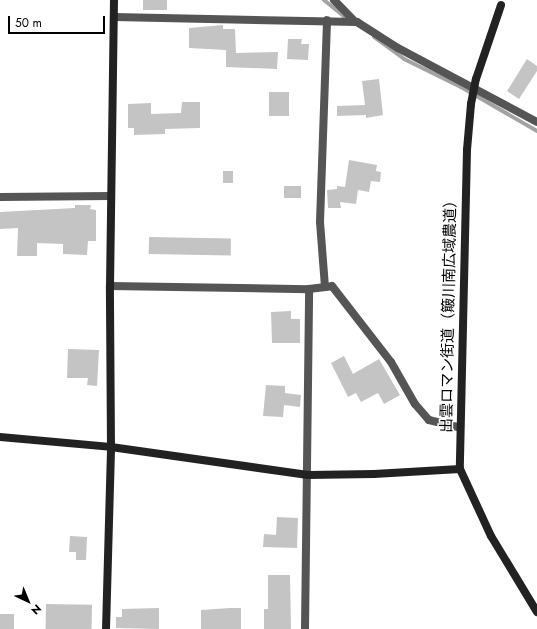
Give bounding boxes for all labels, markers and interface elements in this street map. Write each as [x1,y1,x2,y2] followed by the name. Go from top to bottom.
[10,8,107,34] scale bar
[15,14,42,32] text: 50 m
[438,193,460,433] street label: 出雲ロマン街道（簸川南広域農道）
[8,581,48,621] north arrow
[28,601,45,618] text: N

